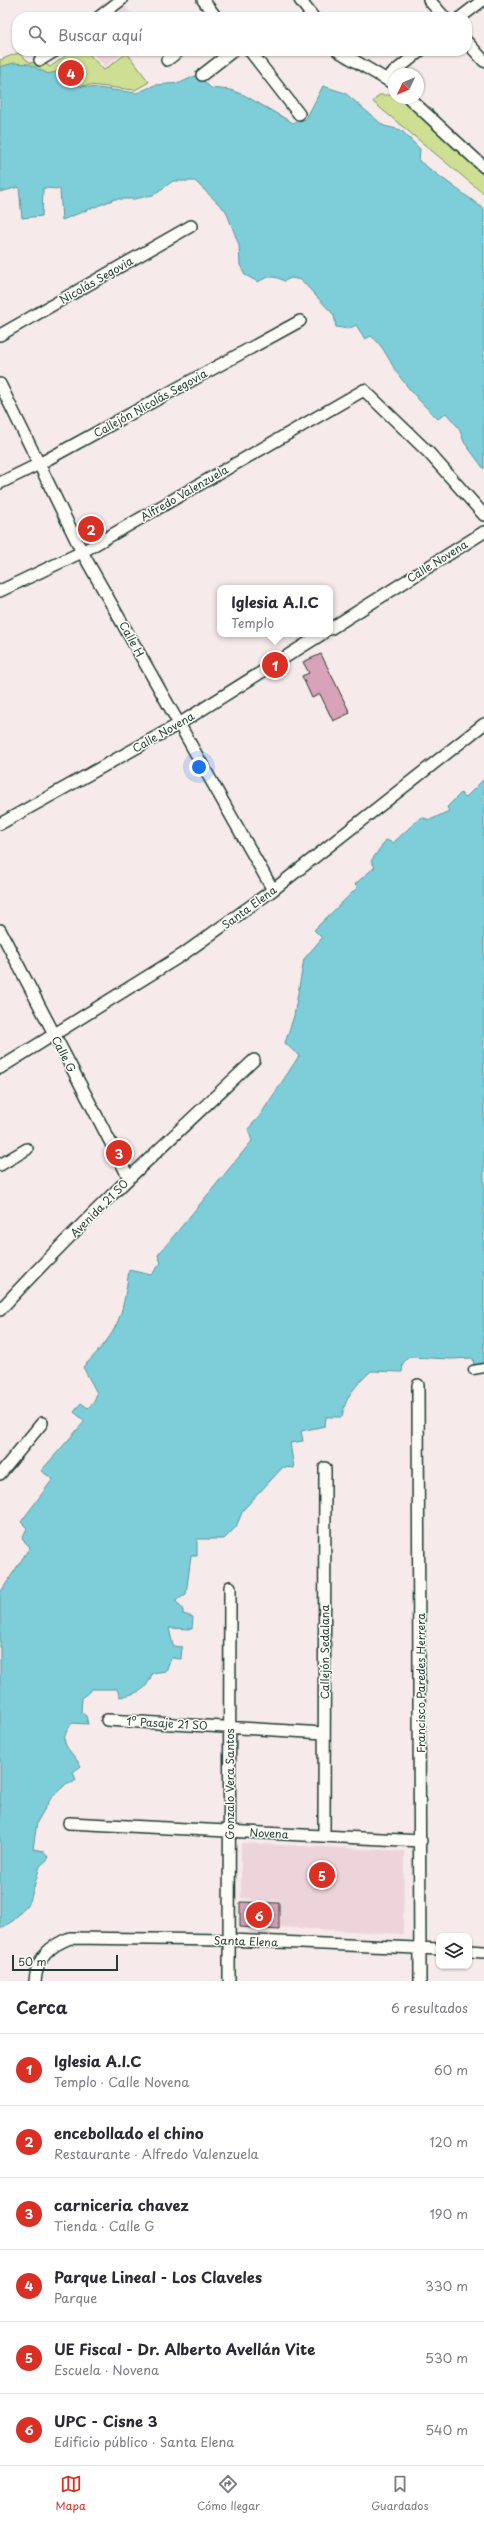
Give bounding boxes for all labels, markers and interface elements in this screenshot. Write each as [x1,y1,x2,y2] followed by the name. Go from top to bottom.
[12,12,472,56] search box
[26,23,48,45] icon: search
[58,23,142,46] text: Buscar aquí
[58,58,84,88] pin: 4
[388,68,424,104] north arrow
[56,252,136,308] street label: Nicolás Segovia
[90,365,210,441] street label: Callejón Nicolás Segovia
[137,461,231,525] street label: Alfredo Valenzuela
[78,514,104,544] pin: 2
[403,535,471,586] street label: Calle Novena
[217,585,333,637] popup
[231,590,319,613] text: Iglesia A.I.C
[231,613,274,632] text: Templo
[115,618,149,660] street label: Calle H
[262,650,288,680] pin: 1
[129,707,197,757] street label: Calle Novena
[189,757,209,777] your location
[218,881,280,933] street label: Santa Elena
[48,1033,80,1075] street label: Calle G
[106,1138,132,1168] pin: 3
[66,1175,132,1241] street label: Avenida 21 SO
[316,1605,333,1699] street label: Callejón Sedalana
[412,1613,429,1753] street label: Francisco Paredes Herrera
[126,1712,208,1734] street label: 1º Pasaje 21 SO
[221,1728,238,1840] street label: Gonzalo Vera Santos
[249,1823,289,1843] street label: Novena
[309,1860,335,1890] pin: 5
[246,1900,272,1930] pin: 6
[214,1931,278,1951] street label: Santa Elena
[436,1933,472,1969] map controls
[436,1933,472,1969] button: layers
[12,1953,118,1972] scale bar
[18,1953,47,1970] text: 50 m
[16,1994,67,2020] text: Cerca
[391,1998,468,2017] text: 6 resultados
[54,2049,141,2072] text: Iglesia A.I.C
[26,2060,32,2079] text: 1
[434,2060,468,2079] text: 60 m
[54,2072,189,2091] text: Templo · Calle Novena
[54,2121,204,2144] text: encebollado el chino
[24,2132,34,2151] text: 2
[429,2132,468,2151] text: 120 m
[54,2144,259,2163] text: Restaurante · Alfredo Valenzuela
[54,2193,189,2216] text: carniceria chavez
[25,2204,33,2223] text: 3
[429,2204,468,2223] text: 190 m
[54,2216,154,2235] text: Tienda · Calle G
[54,2265,262,2288] text: Parque Lineal - Los Claveles
[25,2276,33,2295] text: 4
[425,2276,468,2295] text: 330 m
[54,2288,97,2307] text: Parque
[54,2337,315,2360] text: UE Fiscal - Dr. Alberto Avellán Vite
[25,2348,33,2367] text: 5
[425,2348,468,2367] text: 530 m
[54,2360,159,2379] text: Escuela · Novena
[54,2409,157,2432] text: UPC - Cisne 3
[24,2420,34,2439] text: 6
[425,2420,468,2439] text: 540 m
[54,2432,234,2451] text: Edificio público · Santa Elena
[56,2473,86,2514] tab: Mapa
[197,2473,260,2514] tab: Cómo llegar
[371,2473,428,2514] tab: Guardados

